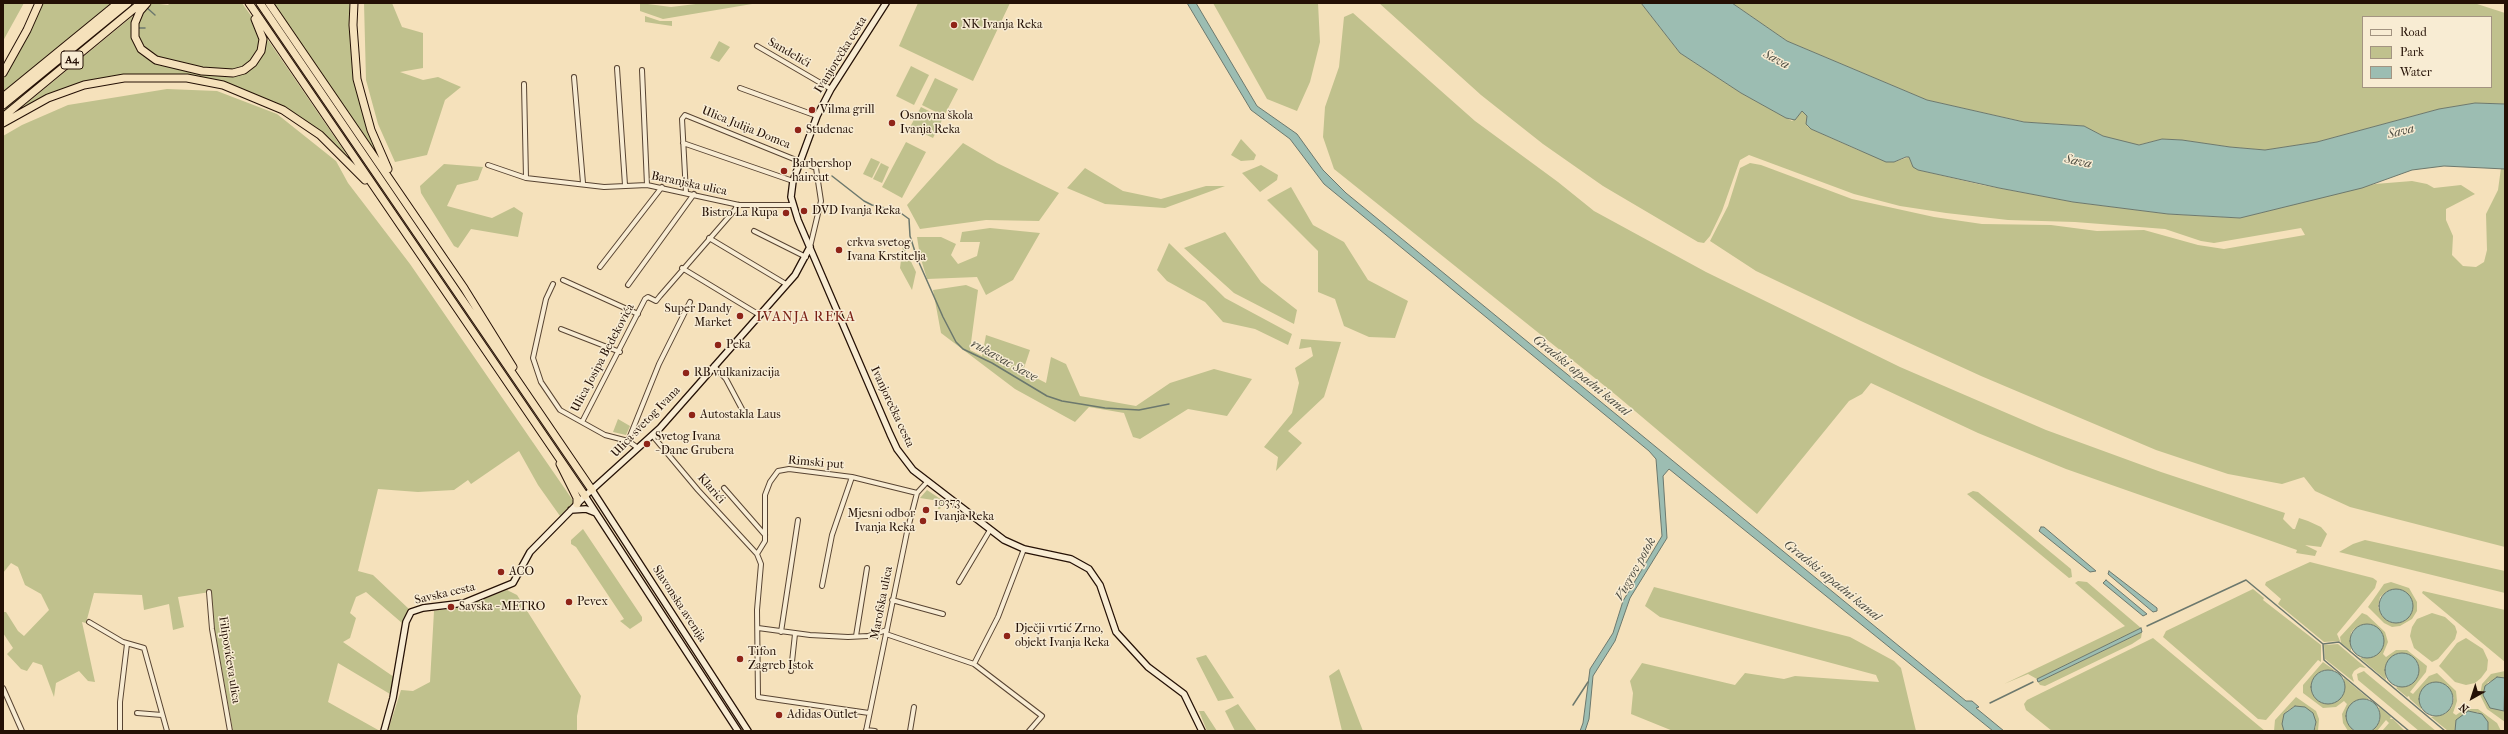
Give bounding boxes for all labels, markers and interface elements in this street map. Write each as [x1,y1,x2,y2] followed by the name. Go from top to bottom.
[812,14,870,96] street label: Ivanjorečka cesta
[2362,16,2492,88] legend
[962,18,1043,32] place label: NK Ivanja Reka
[949,20,959,30] marker: NK Ivanja Reka
[2400,25,2427,39] text: Road
[765,35,813,71] street label: Sandelići
[2400,45,2424,59] text: Park
[1760,47,1792,73] water label: Sava
[61,51,83,69] road number: A4
[2400,65,2432,79] text: Water
[820,103,875,117] place label: Vilma grill
[699,104,793,152] street label: Ulica Julija Domca
[807,105,817,115] marker: Vilma grill
[900,109,973,137] place label: Osnovna škola Ivanja Reka
[887,118,897,128] marker: Osnovna škola Ivanja Reka
[2386,121,2416,143] water label: Sava
[806,123,854,137] place label: Studenac
[793,125,803,135] marker: Studenac
[2063,152,2093,172] water label: Sava
[792,157,851,185] place label: Barbershop haircut
[779,166,789,176] marker: Barbershop haircut
[650,169,728,199] street label: Baranjska ulica
[812,204,901,218] place label: DVD Ivanja Reka
[701,206,778,220] place label: Bistro La Rupa
[799,206,809,216] marker: DVD Ivanja Reka
[781,208,791,218] marker: Bistro La Rupa
[847,236,926,264] place label: crkva svetog Ivana Krstitelja
[834,245,844,255] marker: crkva svetog Ivana Krstitelja
[568,301,638,415] street label: Ulica Josipa Bedekovića
[665,302,732,330] place label: Super Dandy Market
[756,310,856,326] district label: IVANJA REKA
[735,311,745,321] marker: Super Dandy Market
[1529,332,1633,420] water label: Gradski otpadni kanal
[968,336,1040,386] water label: rukavac Save
[726,338,751,352] place label: Peka
[713,340,723,350] marker: Peka
[867,364,917,450] street label: Ivanjorečka cesta
[694,366,780,380] place label: RB vulkanizacija
[681,368,691,378] marker: RB vulkanizacija
[608,383,684,461] street label: Ulica svetog Ivana
[700,408,781,422] place label: Autostakla Laus
[687,410,697,420] marker: Autostakla Laus
[655,430,734,458] place label: Svetog Ivana - Dane Grubera
[642,439,652,449] marker: Svetog Ivana - Dane Grubera
[787,453,845,473] street label: Rimski put
[694,471,728,507] street label: Klarići
[934,496,994,524] place label: 10373 Ivanja Reka
[921,505,931,515] marker: 10373 Ivanja Reka
[848,507,915,535] place label: Mjesni odbor Ivanja Reka
[918,516,928,526] marker: Mjesni odbor Ivanja Reka
[1612,535,1660,603] water label: Vugrov potok
[1780,537,1884,625] water label: Gradski otpadni kanal
[649,563,709,645] street label: Slavonska avenija
[509,565,534,579] place label: ACO
[868,565,896,641] street label: Marofska ulica
[496,567,506,577] marker: ACO
[413,580,477,608] street label: Savska cesta
[577,595,608,609] place label: Pevex
[564,597,574,607] marker: Pevex
[459,600,545,614] place label: Savska - METRO
[446,602,456,612] marker: Savska - METRO
[215,615,243,705] street label: Filipovićeva ulica
[1015,622,1109,650] place label: Dječji vrtić Zrno, objekt Ivanja Reka
[1002,631,1012,641] marker: Dječji vrtić Zrno, objekt Ivanja Reka
[748,645,814,673] place label: Tifon Zagreb Istok
[735,654,745,664] marker: Tifon Zagreb Istok
[2452,678,2492,718] north arrow
[2457,700,2471,715] text: N
[787,708,858,722] place label: Adidas Outlet
[774,710,784,720] marker: Adidas Outlet

